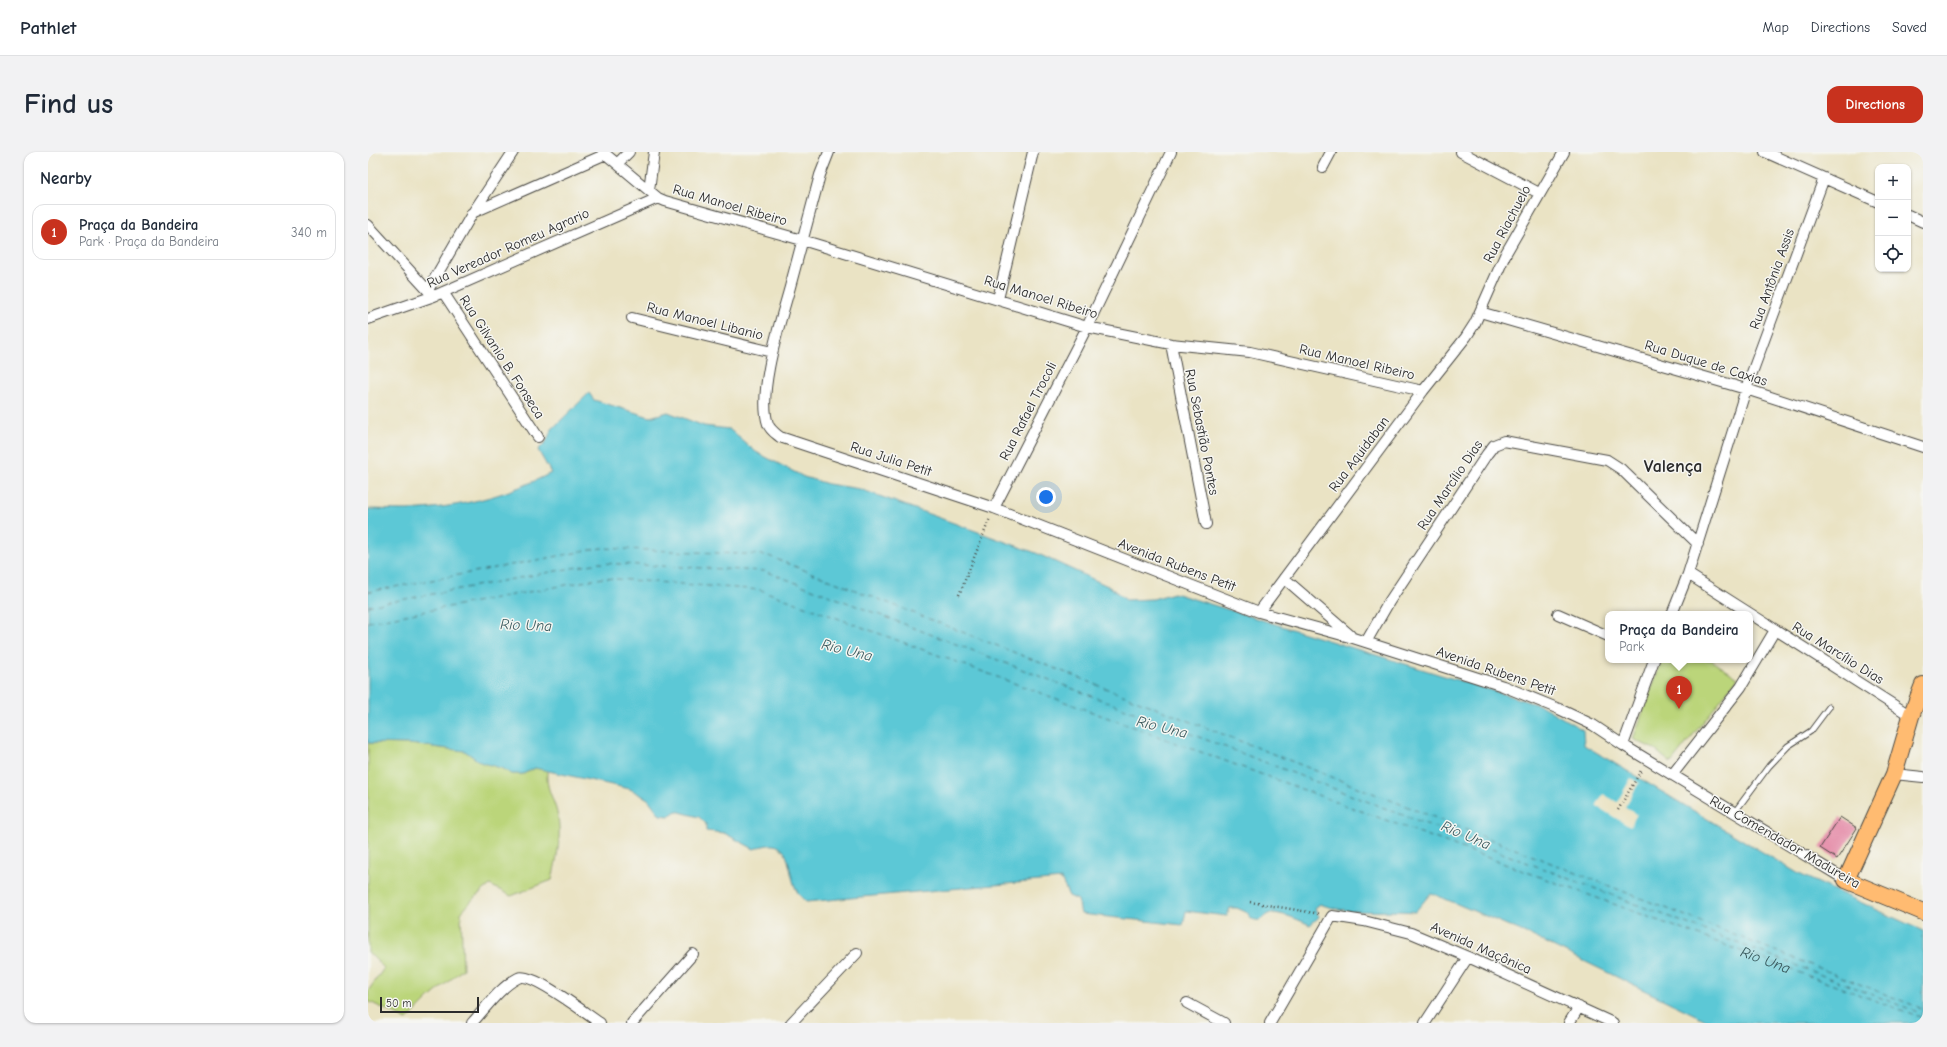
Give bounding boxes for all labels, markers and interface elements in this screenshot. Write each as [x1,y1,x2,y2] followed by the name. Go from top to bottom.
[20,17,76,39] text: Pathlet
[1762,19,1789,36] text: Map
[1811,19,1870,36] text: Directions
[1892,19,1927,36] text: Saved
[1827,86,1923,123] button: Directions
[24,88,113,120] text: Find us
[1875,164,1911,272] map controls
[1875,164,1911,200] button: +
[40,169,91,188] text: Nearby
[671,181,789,229] street label: Rua Manoel Ribeiro
[1480,182,1534,266] street label: Rua Riachuelo
[1875,200,1911,236] button: −
[424,204,592,292] street label: Rua Vereador Romeu Agrario
[79,216,198,234] text: Praça da Bandeira
[51,225,57,240] text: 1
[291,225,327,240] text: 340 m
[1746,226,1798,332] street label: Rua Antônia Assis
[79,234,219,249] text: Park · Praça da Bandeira
[1875,236,1911,272] button: locate
[982,272,1100,322] street label: Rua Manoel Ribeiro
[456,292,548,422] street label: Rua Gilvanio B. Fonseca
[645,298,765,344] street label: Rua Manoel Libanio
[1643,336,1769,390] street label: Rua Duque de Caxias
[1298,340,1416,384] street label: Rua Manoel Ribeiro
[996,359,1060,463] street label: Rua Rafael Trocoli
[1181,368,1223,497] street label: Rua Sebastião Pontes
[1325,413,1393,495] street label: Rua Aquidaban
[1414,437,1486,533] street label: Rua Marcílio Dias
[848,438,935,480] street label: Rua Julia Petit
[1644,456,1702,477] district label: Valença
[1036,487,1056,507] your location
[1116,535,1239,596] street label: Avenida Rubens Petit
[1605,611,1753,663] popup
[500,615,552,635] water label: Rio Una
[1789,618,1887,688] street label: Rua Marcílio Dias
[1619,621,1739,639] text: Praça da Bandeira
[820,635,875,665] water label: Rio Una
[1619,639,1644,654] text: Park
[1434,643,1559,700] street label: Avenida Rubens Petit
[1666,676,1692,709] pin: 1
[1135,712,1190,742] water label: Rio Una
[1707,792,1863,892] street label: Rua Comendador Madureira
[1439,817,1494,853] water label: Rio Una
[1428,918,1534,978] street label: Avenida Maçônica
[1738,943,1793,977] water label: Rio Una
[380,995,479,1014] scale bar
[386,997,411,1010] text: 50 m

